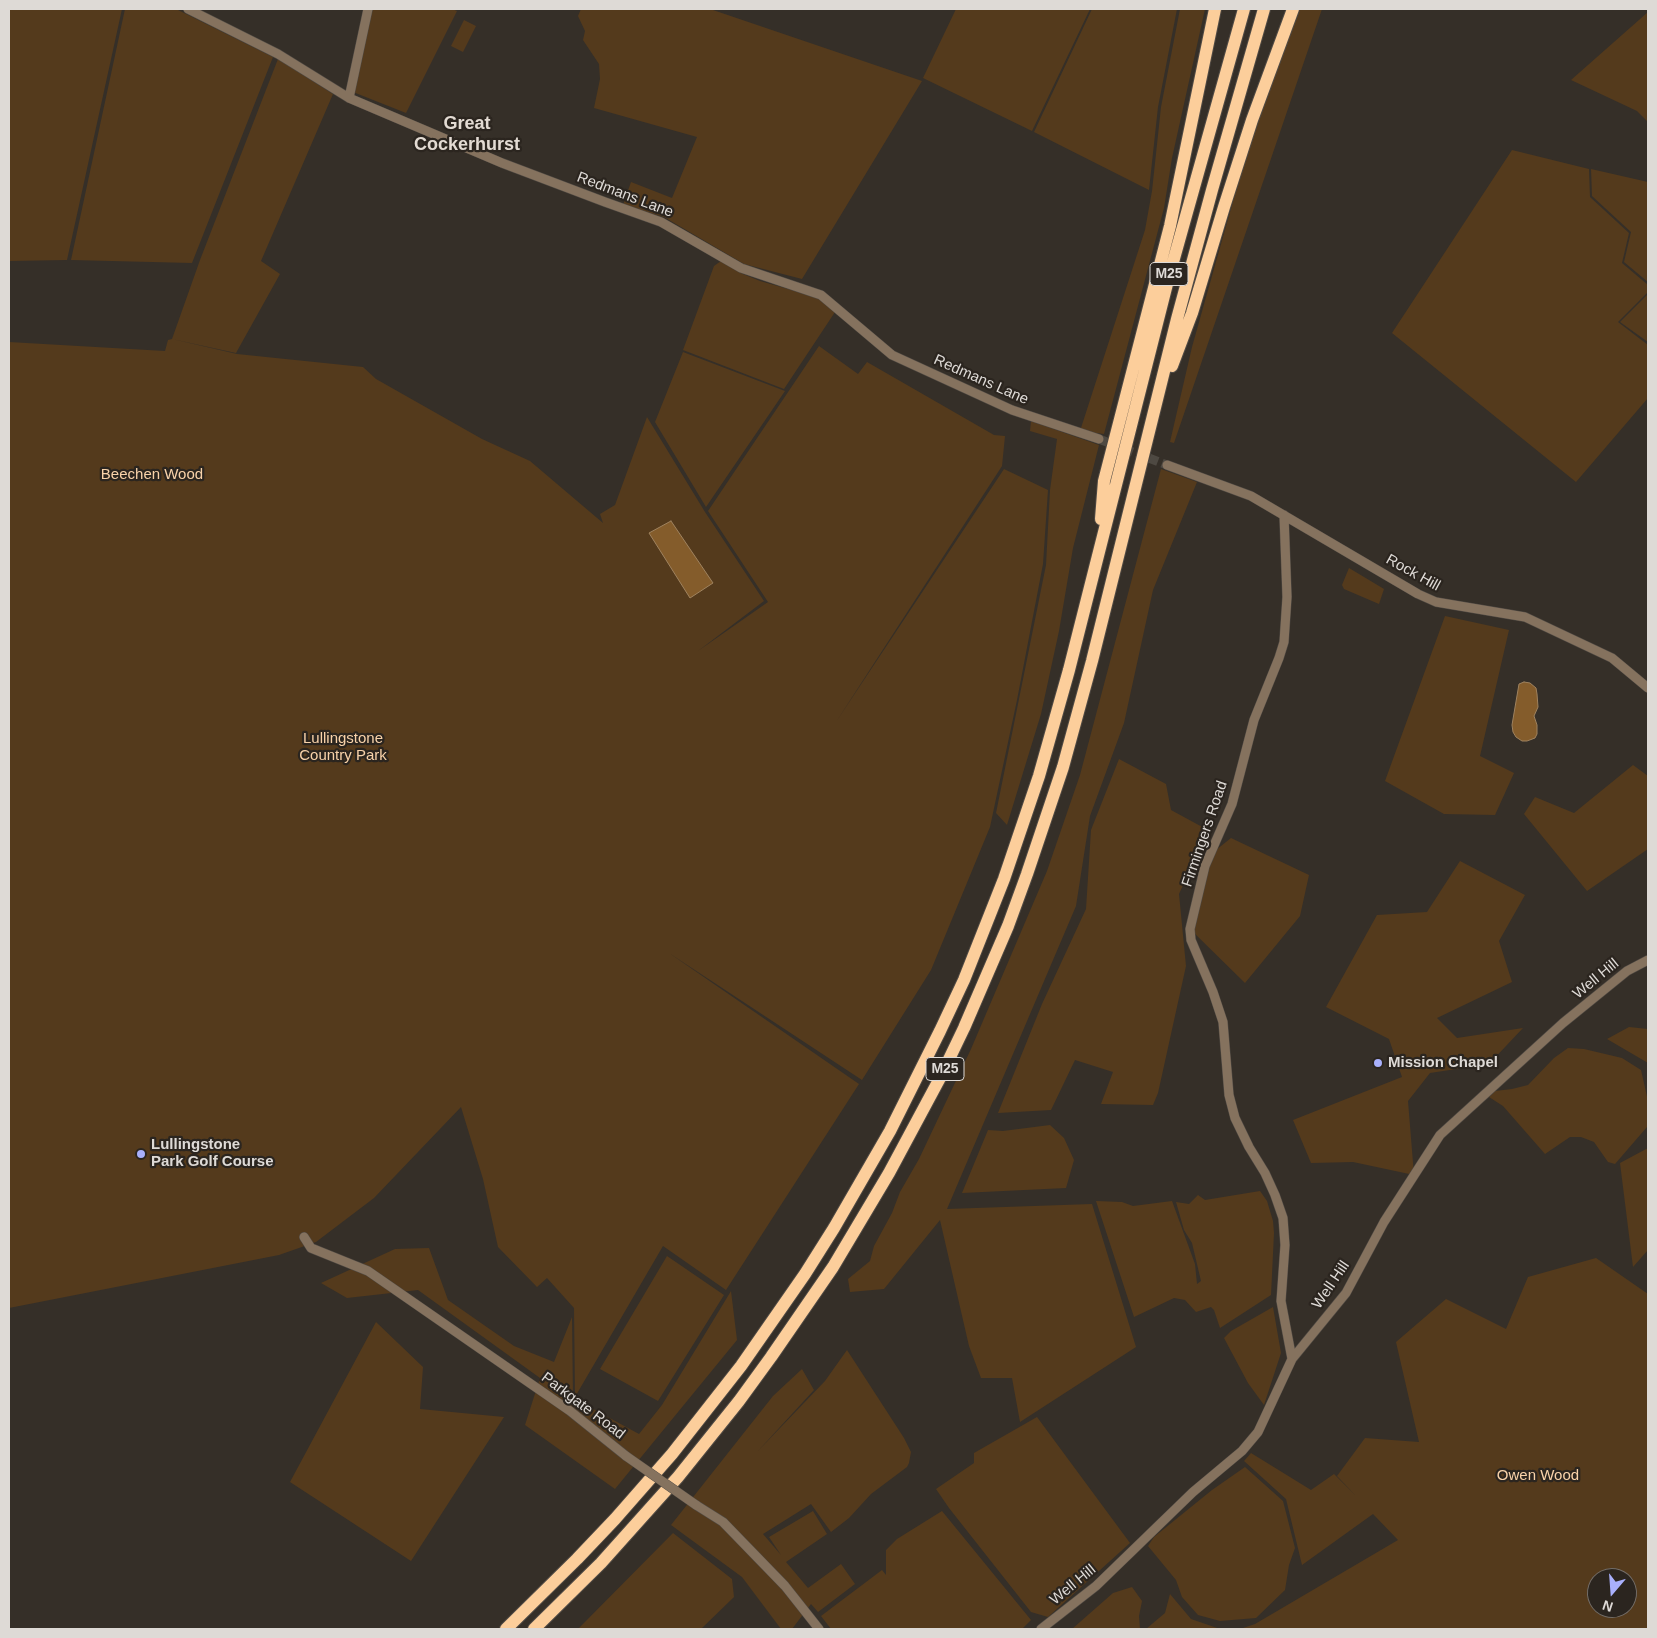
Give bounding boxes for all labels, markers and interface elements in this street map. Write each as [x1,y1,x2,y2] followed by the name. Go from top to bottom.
[414,113,520,156] district label: Great Cockerhurst
[574,168,676,222] street label: Redmans Lane
[1150,262,1188,286] road number: M25
[931,351,1031,409] street label: Redmans Lane
[101,466,203,484] park label: Beechen Wood
[1383,551,1443,595] street label: Rock Hill
[299,730,387,765] park label: Lullingstone Country Park
[1178,779,1232,889] street label: Firmingers Road
[1569,955,1623,1003] street label: Well Hill
[1388,1054,1498,1072] place label: Mission Chapel
[1372,1057,1384,1069] marker: Mission Chapel
[926,1058,964,1080] road number: M25
[151,1136,274,1171] place label: Lullingstone Park Golf Course
[135,1148,147,1160] marker: Lullingstone Park Golf Course
[1308,1258,1354,1312] street label: Well Hill
[538,1369,628,1443] street label: Parkgate Road
[1497,1467,1579,1485] park label: Owen Wood
[1046,1561,1100,1609] street label: Well Hill
[1587,1568,1637,1618] north arrow
[1600,1597,1615,1615] text: N

